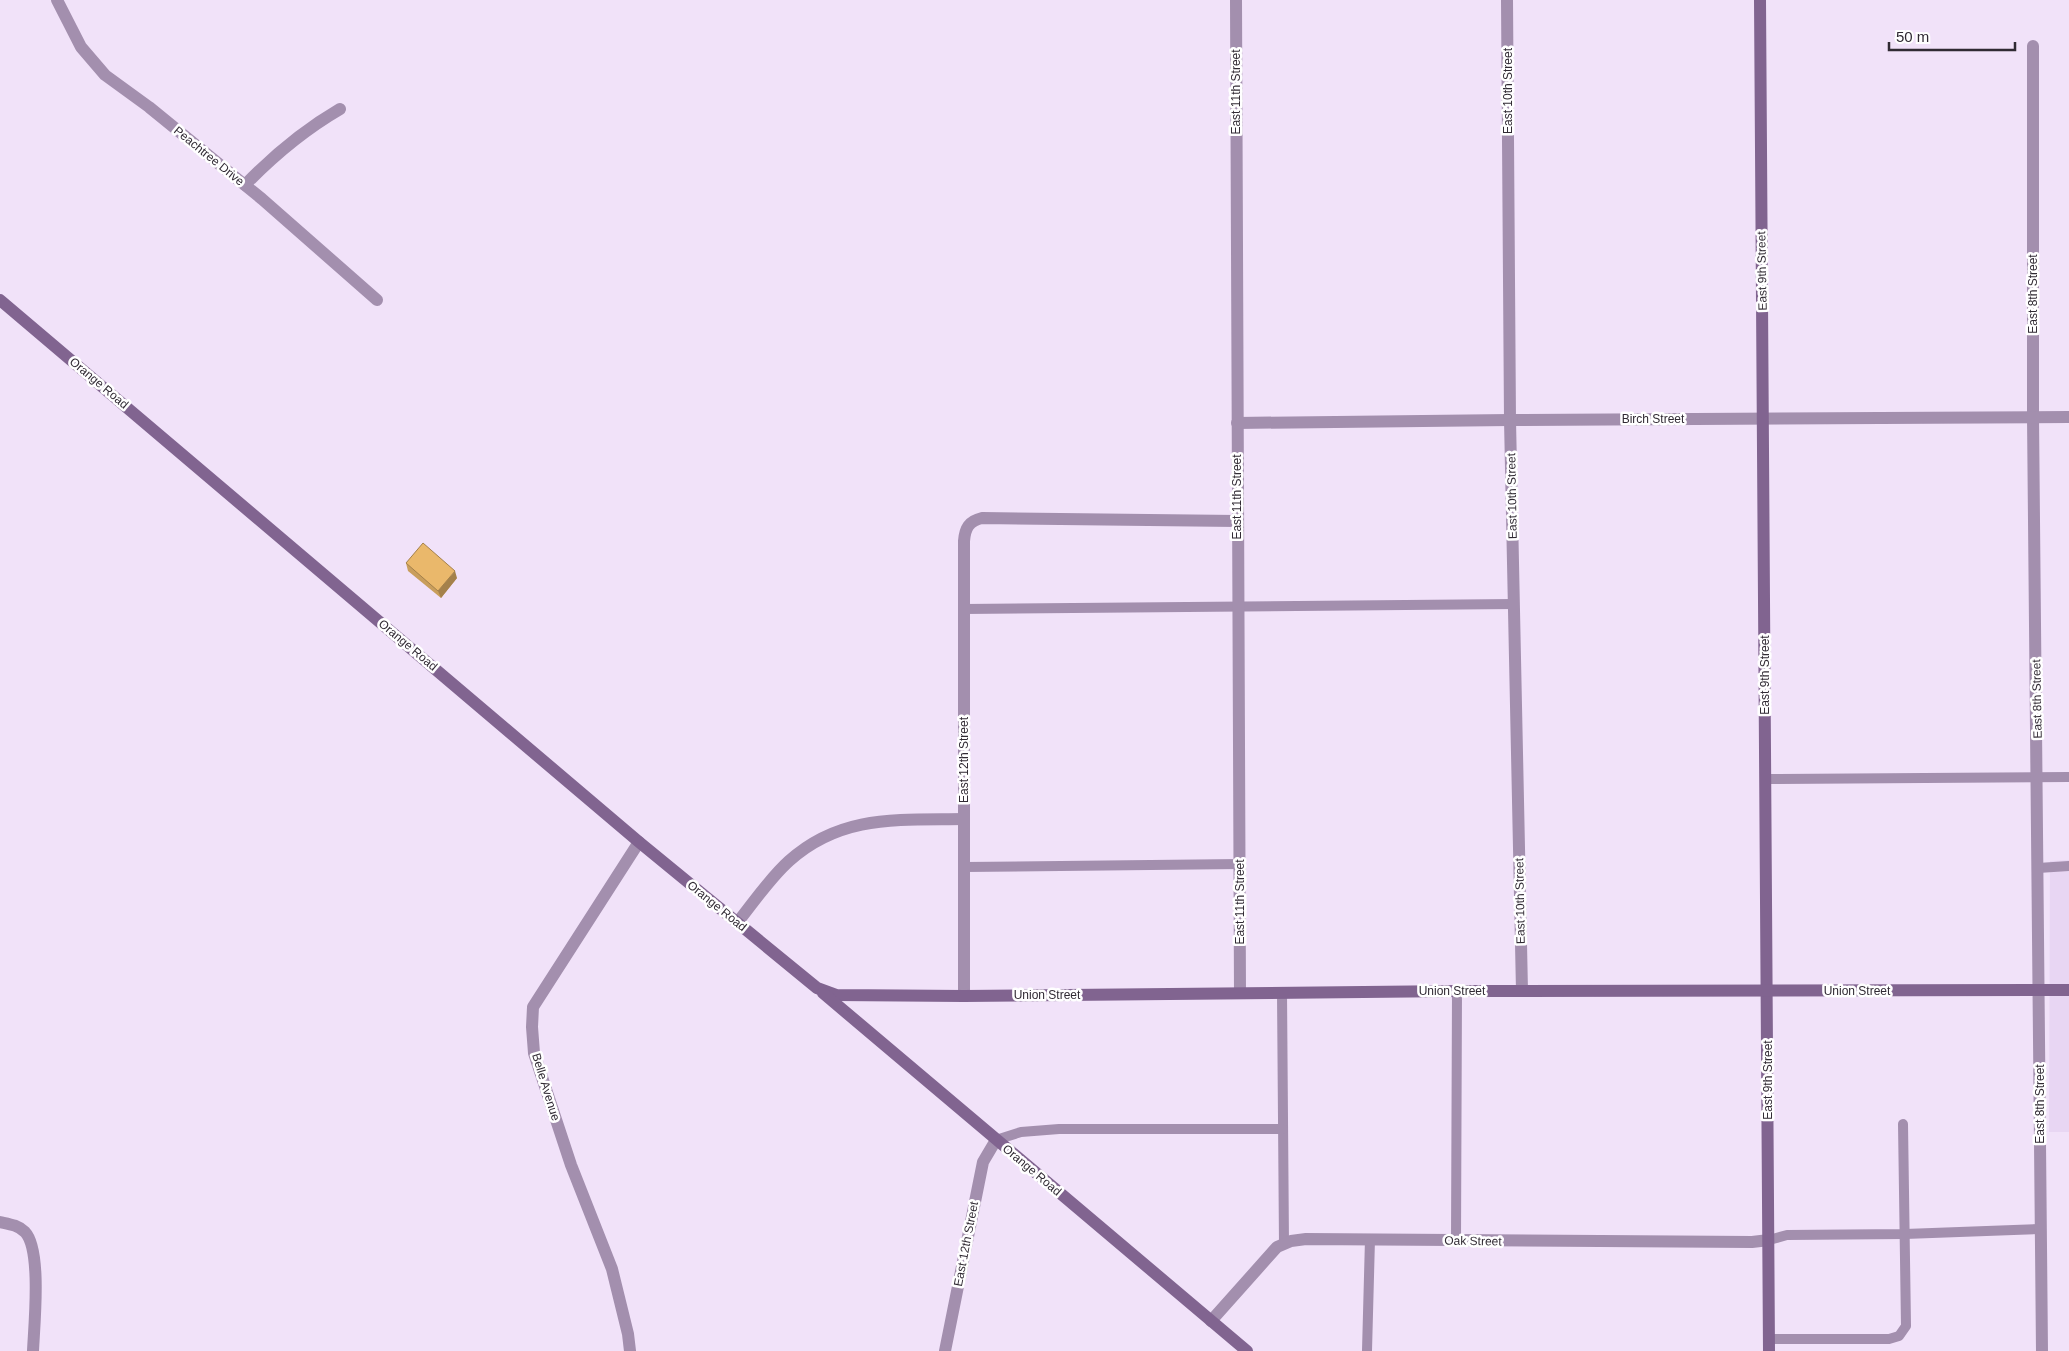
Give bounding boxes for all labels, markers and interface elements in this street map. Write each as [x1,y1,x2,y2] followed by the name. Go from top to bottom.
[1889,20,2015,52] scale bar
[1896,28,1929,45] text: 50 m
[1501,47,1515,134] street label: East 10th Street
[1229,49,1243,135] street label: East 11th Street
[171,123,247,189] street label: Peachtree Drive
[1754,231,1770,311] street label: East 9th Street
[2026,254,2040,334] street label: East 8th Street
[67,354,131,412] street label: Orange Road
[1622,412,1685,426] street label: Birch Street
[1504,452,1520,539] street label: East 10th Street
[1230,454,1244,540] street label: East 11th Street
[376,616,440,674] street label: Orange Road
[1758,635,1772,715] street label: East 9th Street
[2029,659,2045,739] street label: East 8th Street
[957,716,971,803] street label: East 12th Street
[1512,857,1528,944] street label: East 10th Street
[1233,859,1247,945] street label: East 11th Street
[685,878,749,934] street label: Orange Road
[1419,984,1486,998] street label: Union Street
[1824,984,1891,998] street label: Union Street
[1014,988,1081,1002] street label: Union Street
[1761,1040,1775,1120] street label: East 9th Street
[529,1052,563,1123] street label: Belle Avenue
[2033,1064,2047,1144] street label: East 8th Street
[1000,1141,1064,1199] street label: Orange Road
[951,1200,981,1288] street label: East 12th Street
[1444,1234,1502,1249] street label: Oak Street

